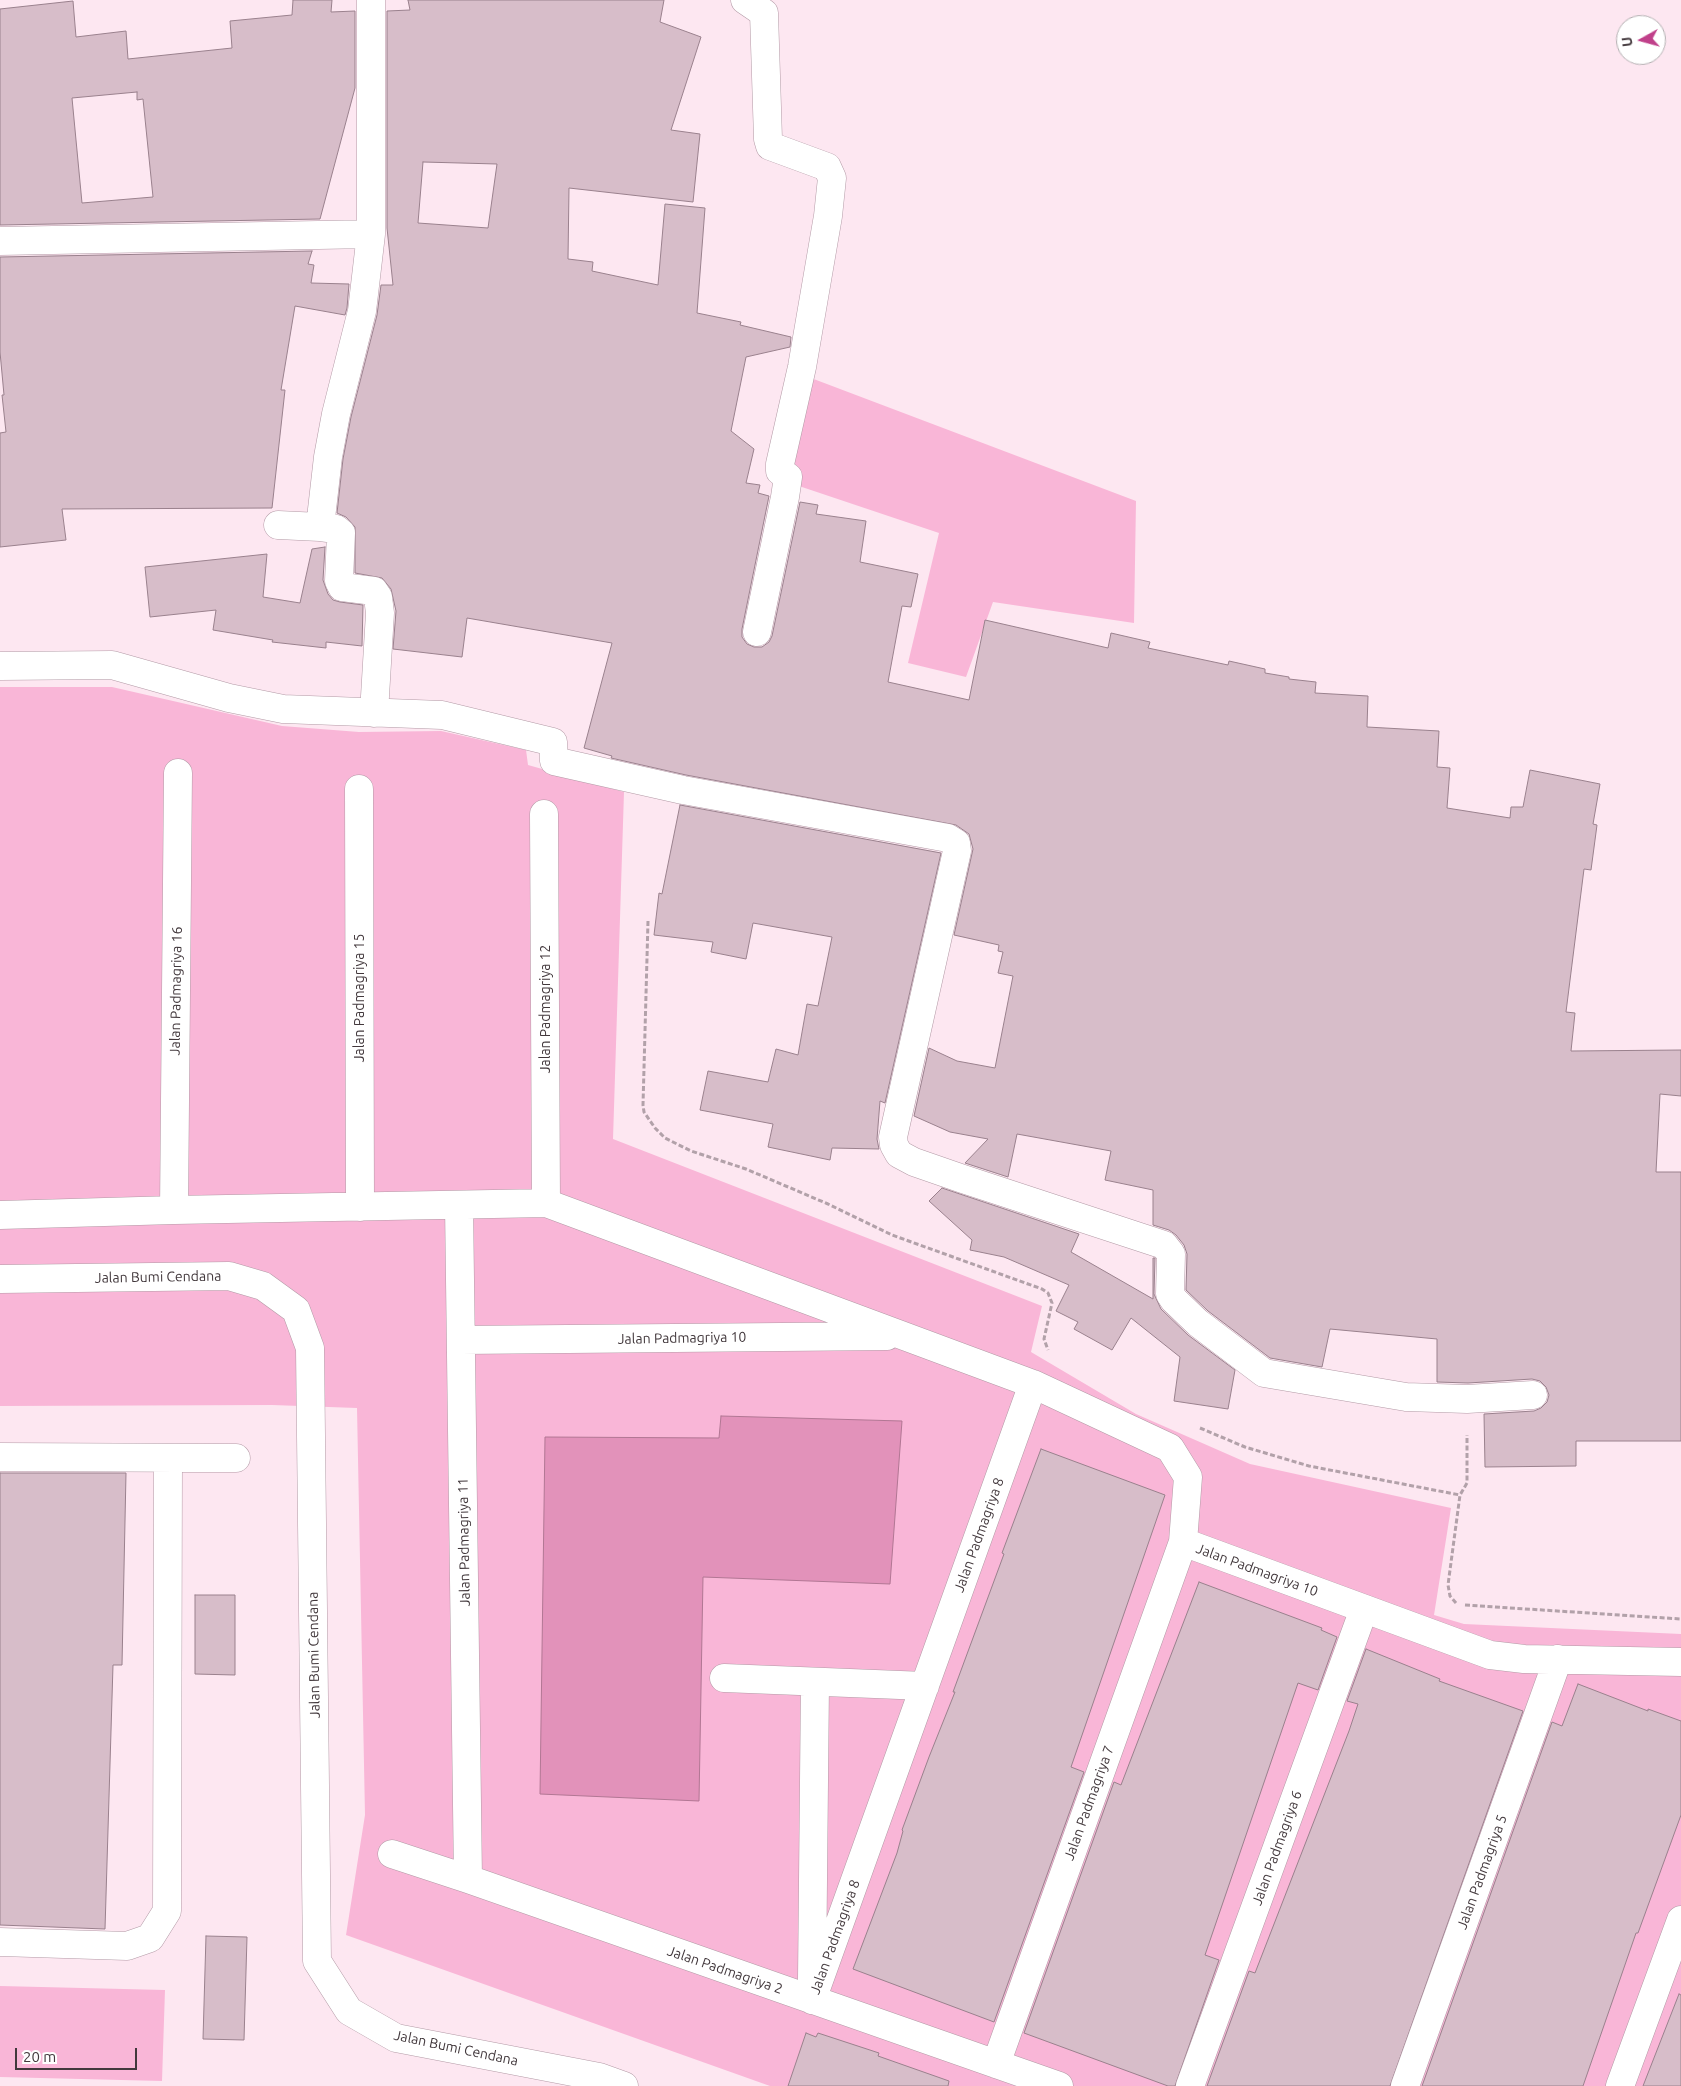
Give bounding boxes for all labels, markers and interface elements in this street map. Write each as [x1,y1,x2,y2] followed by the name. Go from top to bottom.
[1616,15,1666,65] north arrow
[1619,36,1636,48] text: U
[166,926,186,1056] street label: Jalan Padmagriya 16
[351,934,367,1062] street label: Jalan Padmagriya 15
[537,945,553,1073] street label: Jalan Padmagriya 12
[95,1267,221,1287] street label: Jalan Bumi Cendana
[617,1328,747,1348] street label: Jalan Padmagriya 10
[950,1475,1008,1595] street label: Jalan Padmagriya 8
[454,1477,474,1607] street label: Jalan Padmagriya 11
[1194,1540,1320,1600] street label: Jalan Padmagriya 10
[304,1592,324,1718] street label: Jalan Bumi Cendana
[1060,1743,1118,1863] street label: Jalan Padmagriya 7
[1248,1788,1306,1908] street label: Jalan Padmagriya 6
[1453,1812,1511,1932] street label: Jalan Padmagriya 5
[806,1877,864,1997] street label: Jalan Padmagriya 8
[665,1942,785,1998] street label: Jalan Padmagriya 2
[392,2027,520,2069] street label: Jalan Bumi Cendana
[18,2038,140,2070] scale bar
[23,2048,56,2065] text: 20 m

